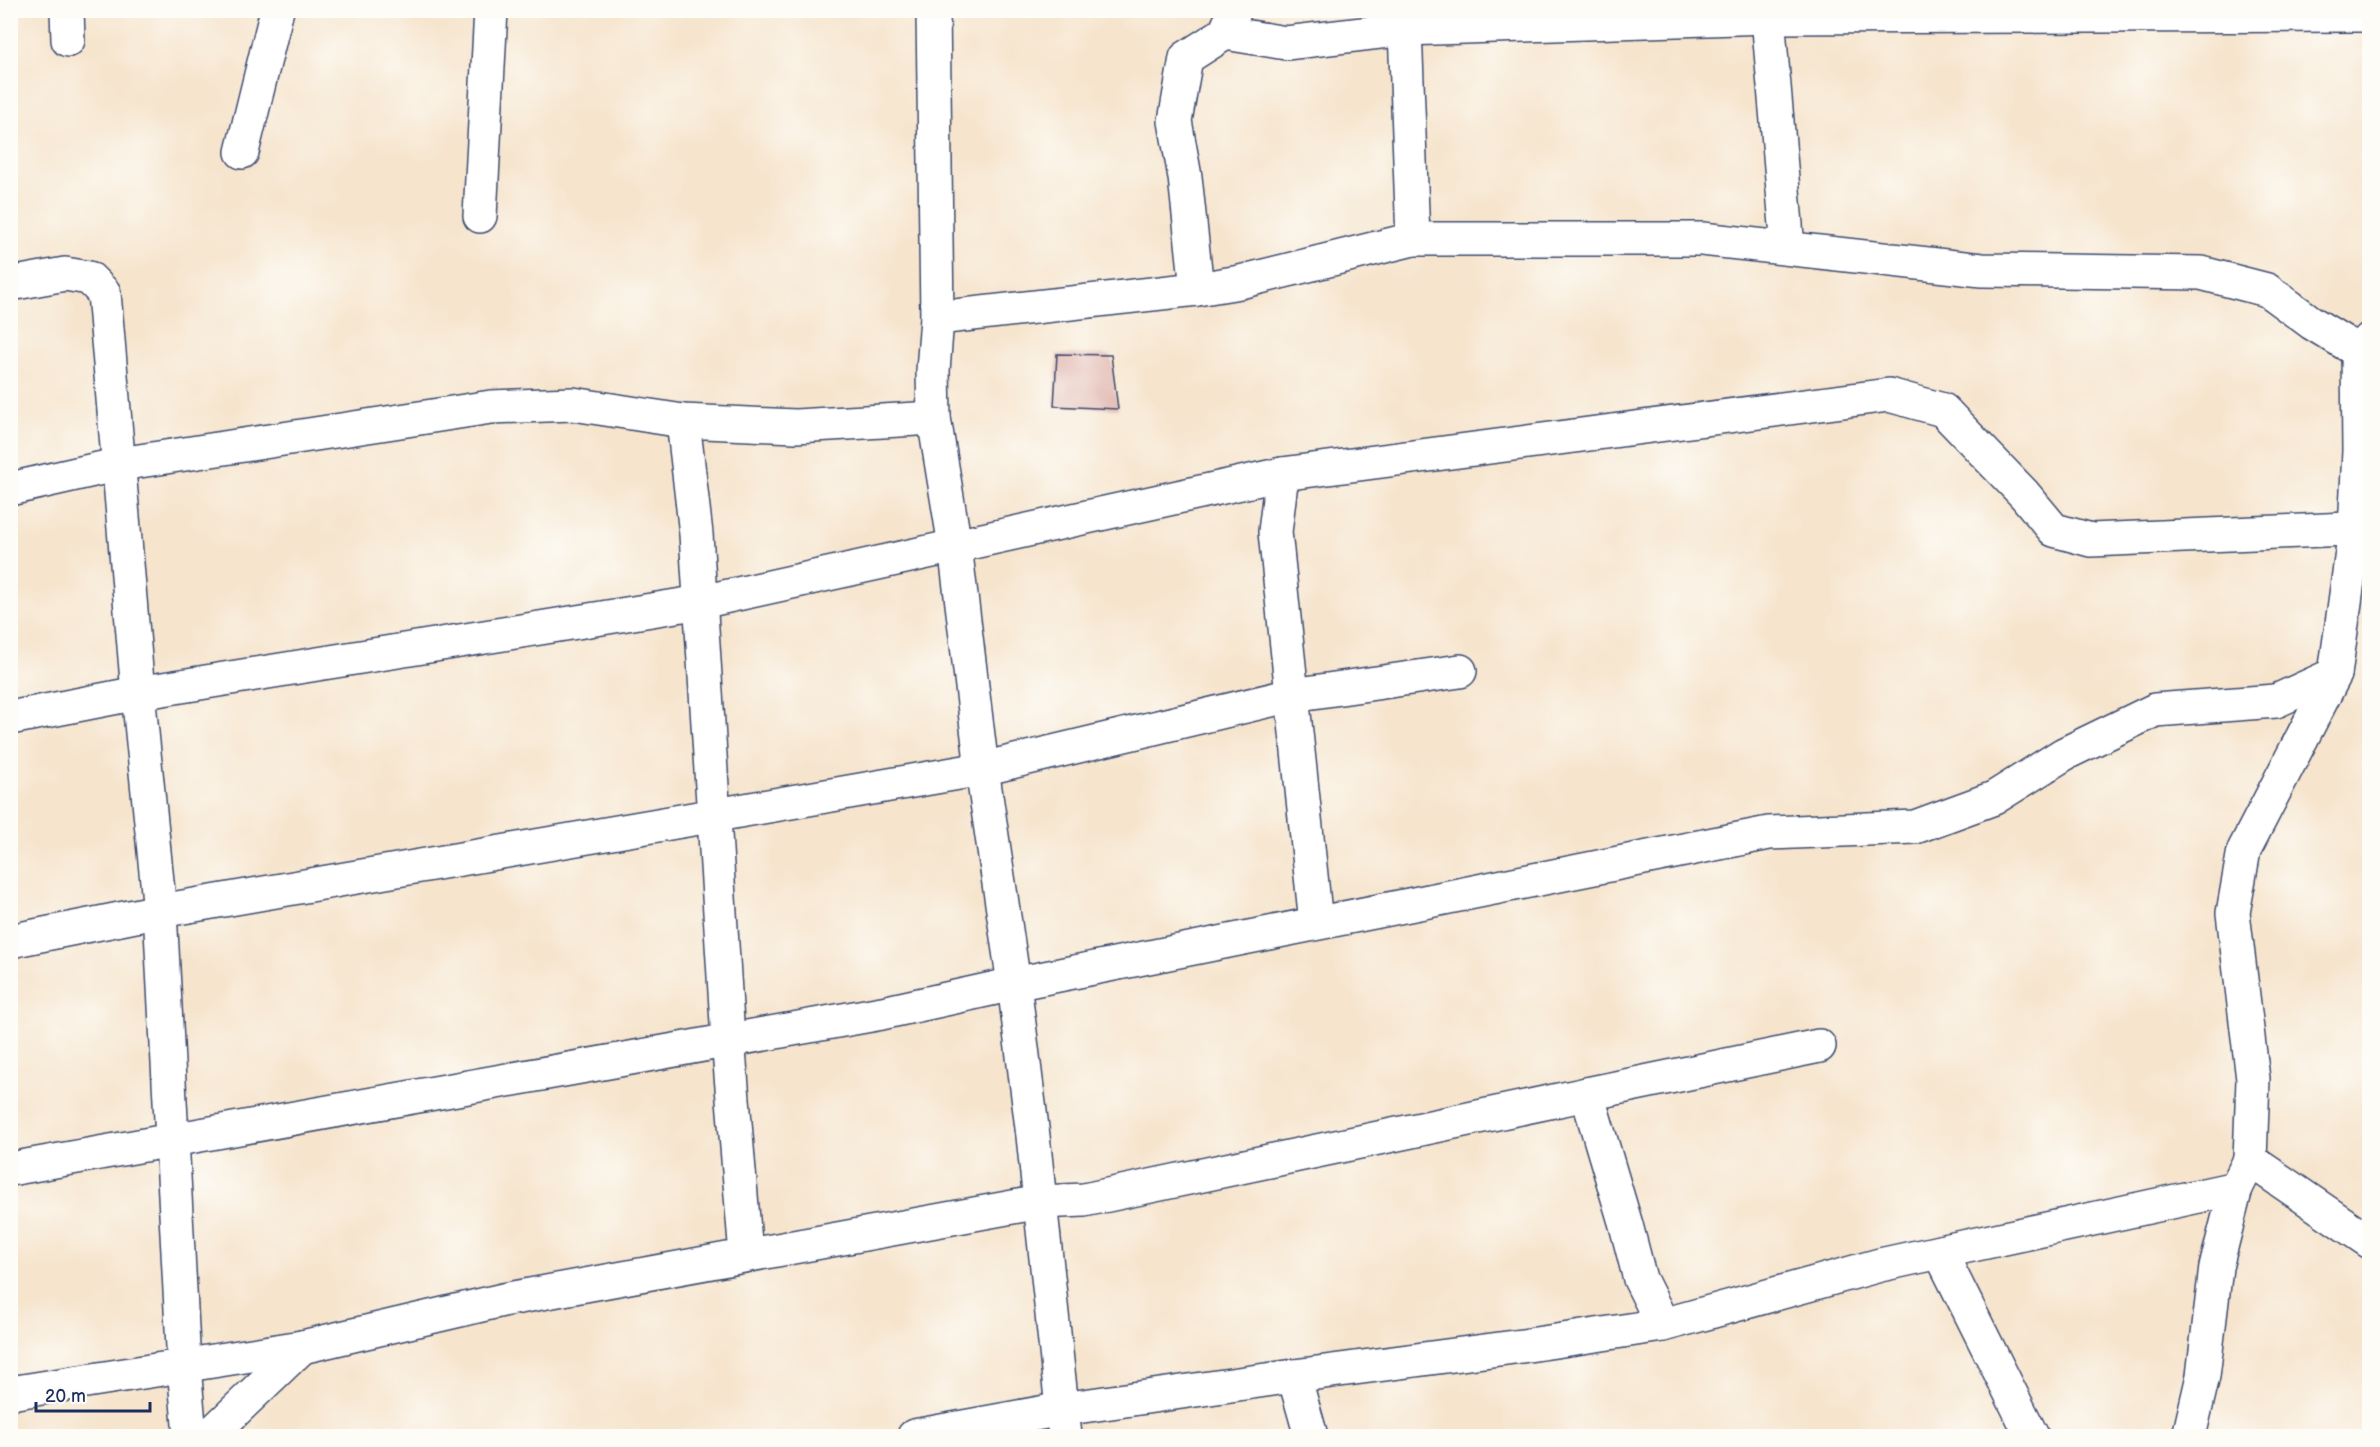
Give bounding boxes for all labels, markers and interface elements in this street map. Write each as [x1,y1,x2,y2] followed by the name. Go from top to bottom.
[36,1375,150,1413] scale bar
[45,1386,86,1407] text: 20 m

